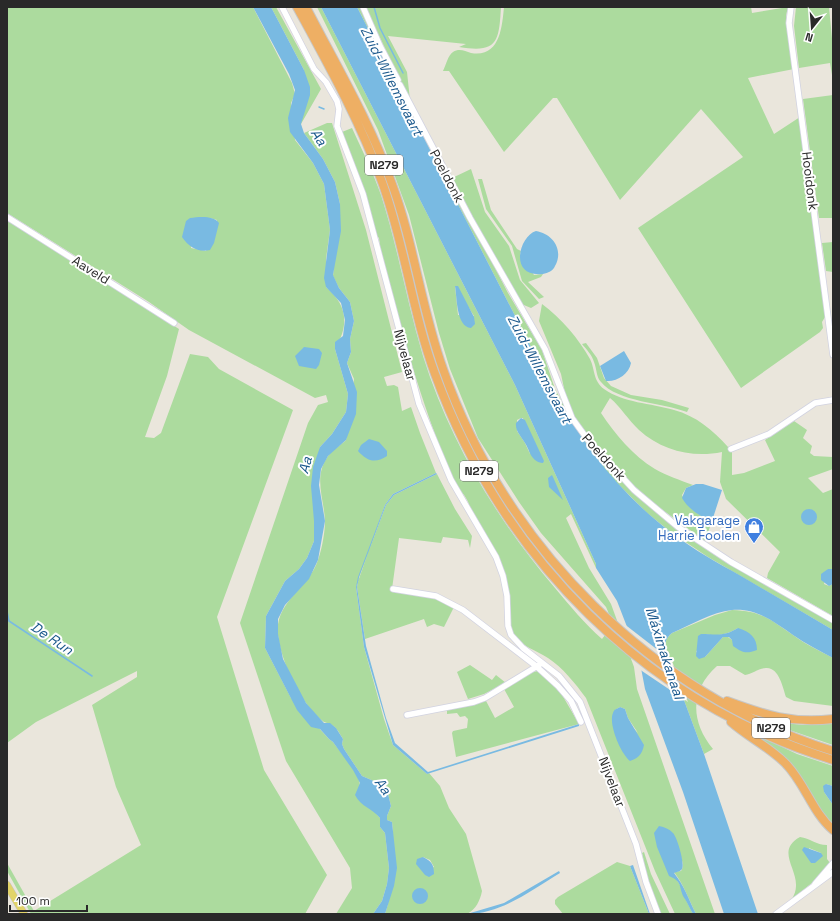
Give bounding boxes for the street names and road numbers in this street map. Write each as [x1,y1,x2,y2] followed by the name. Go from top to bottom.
[426,146,468,206] street label: Poeldonk
[798,151,822,211] street label: Hooidonk
[365,155,403,175] road number: N279
[69,252,113,288] street label: Aaveld
[390,327,420,383] street label: Nijvelaar
[578,430,630,484] street label: Poeldonk
[460,461,498,481] road number: N279
[752,718,790,738] road number: N279
[595,754,629,810] street label: Nijvelaar

